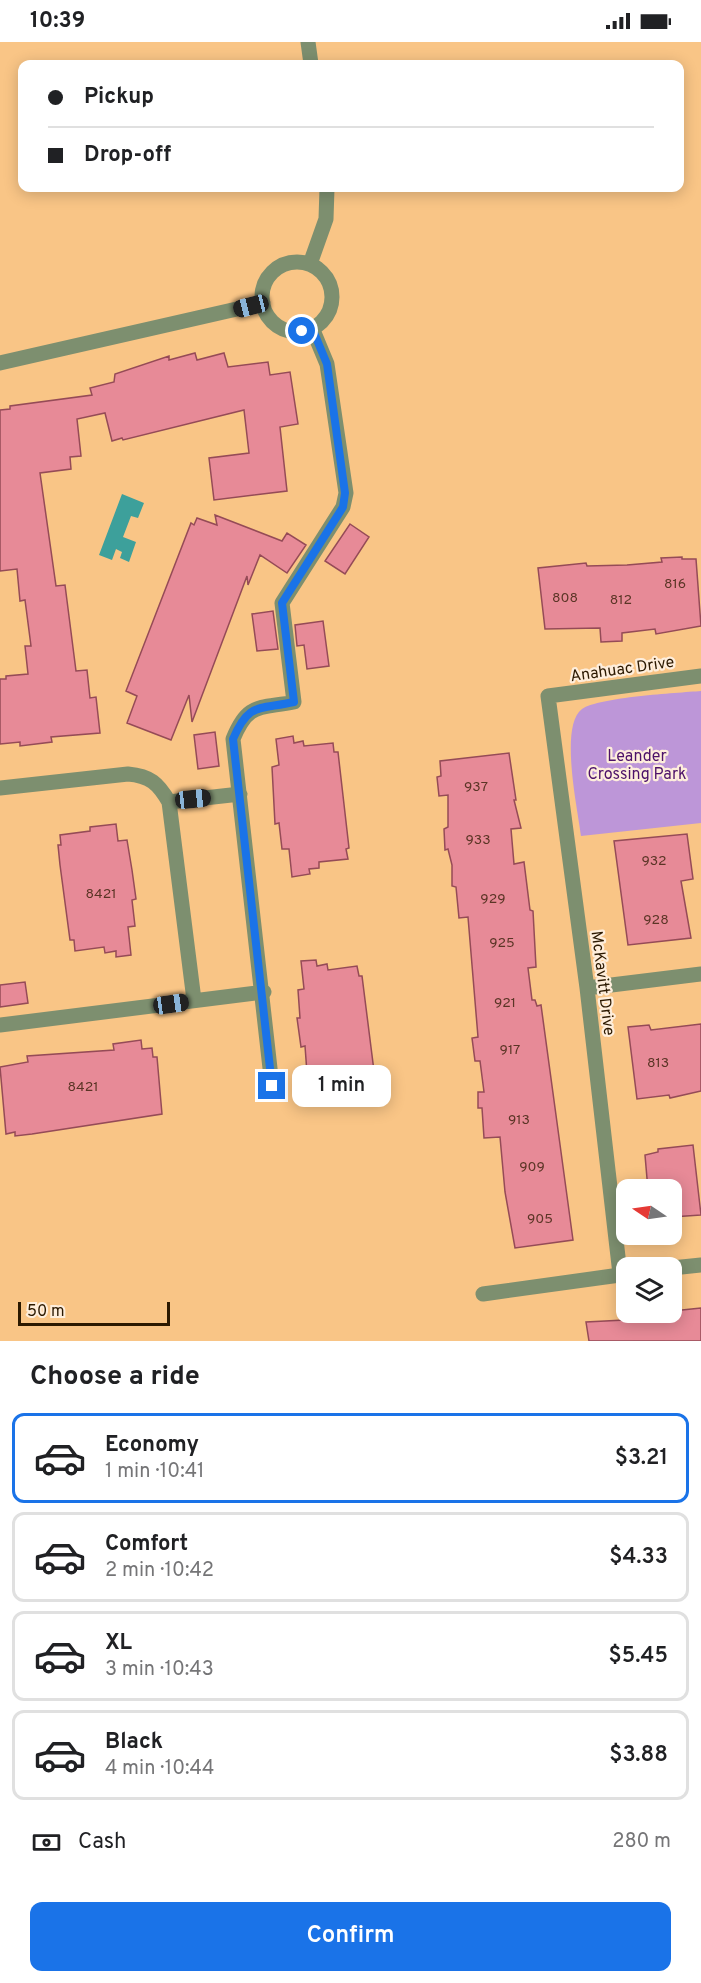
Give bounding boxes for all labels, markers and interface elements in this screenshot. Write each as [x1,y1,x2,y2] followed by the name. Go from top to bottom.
[30,8,85,35] text: 10:39
[84,84,154,111] text: Pickup
[84,142,171,169] text: Drop-off
[231,293,271,319] car
[288,317,315,344] route start
[664,576,686,593] house number: 816
[552,590,578,607] house number: 808
[610,592,632,609] house number: 812
[569,653,676,687] street label: Anahuac Drive
[587,747,687,785] park label: Leander Crossing Park
[464,779,488,796] house number: 937
[174,788,212,810] car
[465,832,491,849] house number: 933
[641,853,667,870] house number: 932
[85,886,117,903] house number: 8421
[480,891,506,908] house number: 929
[643,912,669,929] house number: 928
[586,930,618,1037] street label: McKavitt Drive
[489,935,515,952] house number: 925
[152,993,190,1015] car
[494,995,516,1012] house number: 921
[500,1042,520,1059] house number: 917
[647,1055,669,1072] house number: 813
[293,1065,392,1107] callout: 1 min
[258,1072,285,1099] route end
[318,1073,365,1099] text: 1 min
[67,1079,99,1096] house number: 8421
[508,1112,530,1129] house number: 913
[519,1159,545,1176] house number: 909
[616,1179,682,1245] north arrow
[616,1179,682,1323] map controls
[527,1211,553,1228] house number: 905
[616,1257,682,1323] button: layers
[18,1299,170,1326] scale bar
[27,1302,65,1322] text: 50 m
[30,1360,200,1394] text: Choose a ride
[33,1431,87,1485] icon: car
[105,1432,199,1459] text: Economy
[615,1445,668,1472] text: $3.21
[105,1459,205,1485] text: 1 min · 10:41
[33,1530,87,1584] icon: car
[105,1531,188,1558] text: Comfort
[609,1544,668,1571] text: $4.33
[105,1558,214,1584] text: 2 min · 10:42
[33,1629,87,1683] icon: car
[105,1630,132,1657] text: XL
[609,1643,668,1670] text: $5.45
[105,1657,214,1683] text: 3 min · 10:43
[33,1728,87,1782] icon: car
[105,1729,163,1756] text: Black
[609,1742,668,1769] text: $3.88
[105,1756,214,1782] text: 4 min · 10:44
[30,1826,63,1859] icon: cash
[78,1829,127,1856] text: Cash
[612,1829,671,1855] text: 280 m
[30,1902,671,1971] button: Confirm

